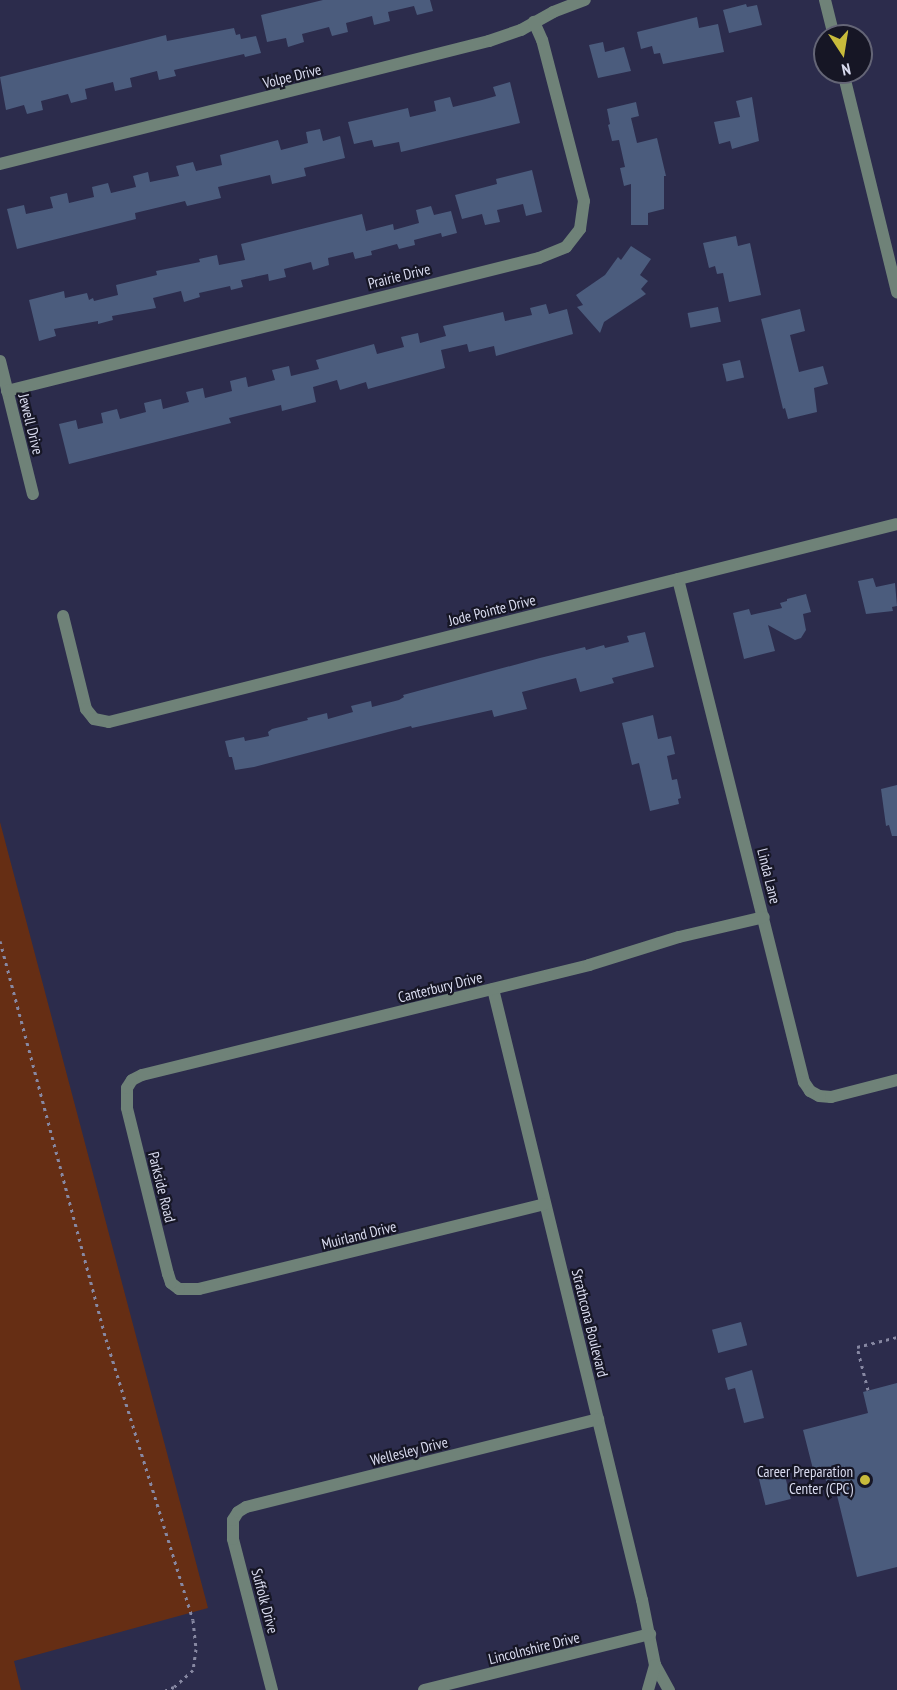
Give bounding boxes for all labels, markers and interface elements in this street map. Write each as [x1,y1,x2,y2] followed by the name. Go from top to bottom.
[813,24,873,84] north arrow
[840,59,853,80] text: N
[261,60,323,92] street label: Volpe Drive
[366,260,432,292] street label: Prairie Drive
[15,392,47,456] street label: Jewell Drive
[447,590,537,630] street label: Jode Pointe Drive
[753,846,785,906] street label: Linda Lane
[396,968,484,1006] street label: Canterbury Drive
[145,1150,179,1224] street label: Parkside Road
[320,1217,398,1253] street label: Muirland Drive
[568,1267,612,1379] street label: Strathcona Boulevard
[368,1433,450,1469] street label: Wellesley Drive
[757,1462,853,1497] place label: Career Preparation Center (CPC)
[858,1473,872,1487] marker: Career Preparation Center (CPC)
[248,1566,282,1636] street label: Suffolk Drive
[487,1628,581,1668] street label: Lincolnshire Drive

